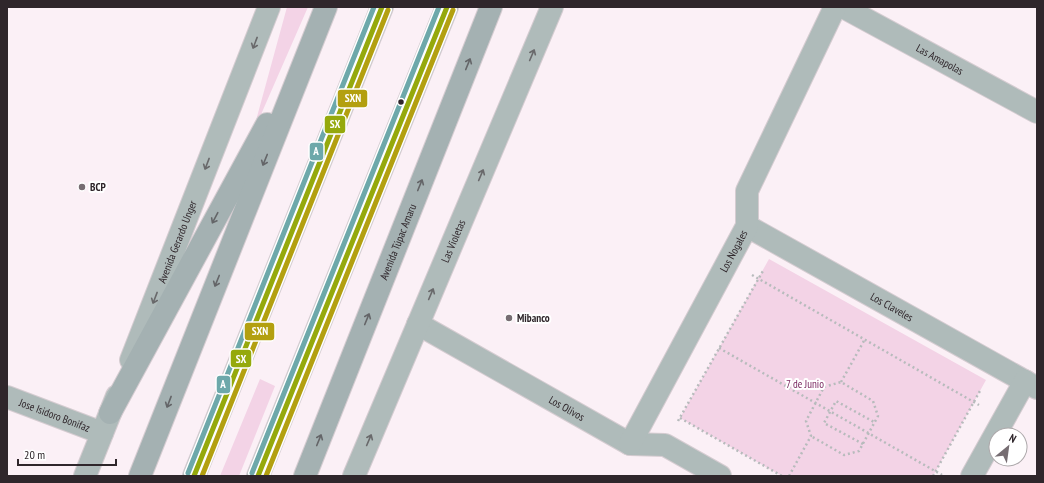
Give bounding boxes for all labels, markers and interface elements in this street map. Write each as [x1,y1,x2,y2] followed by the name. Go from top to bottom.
[250,37,258,49] one-way arrow
[914,41,966,78] street label: Las Amapolas
[529,49,536,61] one-way arrow
[465,59,473,71] one-way arrow
[337,89,368,108] line badge: SXN
[345,91,361,105] text: SXN
[396,97,406,107] unlabelled marker
[324,115,346,134] line badge: SX
[330,117,341,131] text: SX
[309,142,324,161] line badge: A
[312,144,319,158] text: A
[260,154,268,166] one-way arrow
[203,158,211,170] one-way arrow
[478,169,486,181] one-way arrow
[417,179,425,191] one-way arrow
[90,180,106,194] place label: BCP
[77,182,87,192] marker: BCP
[155,198,200,285] street label: Avenida Gerardo Unger
[377,201,419,282] street label: Avenida Túpac Amaru
[211,212,219,224] one-way arrow
[438,217,469,265] street label: Las Violetas
[717,227,751,274] street label: Los Nogales
[213,275,220,287] one-way arrow
[427,289,435,301] one-way arrow
[868,289,916,325] street label: Los Claveles
[150,292,158,304] one-way arrow
[517,311,550,325] place label: Mibanco
[364,313,372,325] one-way arrow
[504,313,514,323] marker: Mibanco
[244,322,275,341] line badge: SXN
[252,324,268,338] text: SXN
[230,349,252,368] line badge: SX
[236,352,247,366] text: SX
[216,375,231,394] line badge: A
[219,377,226,391] text: A
[786,377,824,391] park label: 7 de Junio
[547,393,587,424] street label: Los Olivos
[16,395,92,435] street label: Jose Isidoro Bonifaz
[165,396,173,408] one-way arrow
[988,427,1028,467] north arrow
[1007,431,1019,446] text: N
[316,434,324,446] one-way arrow
[366,435,374,447] one-way arrow
[18,441,116,467] scale bar
[24,447,45,462] text: 20 m

